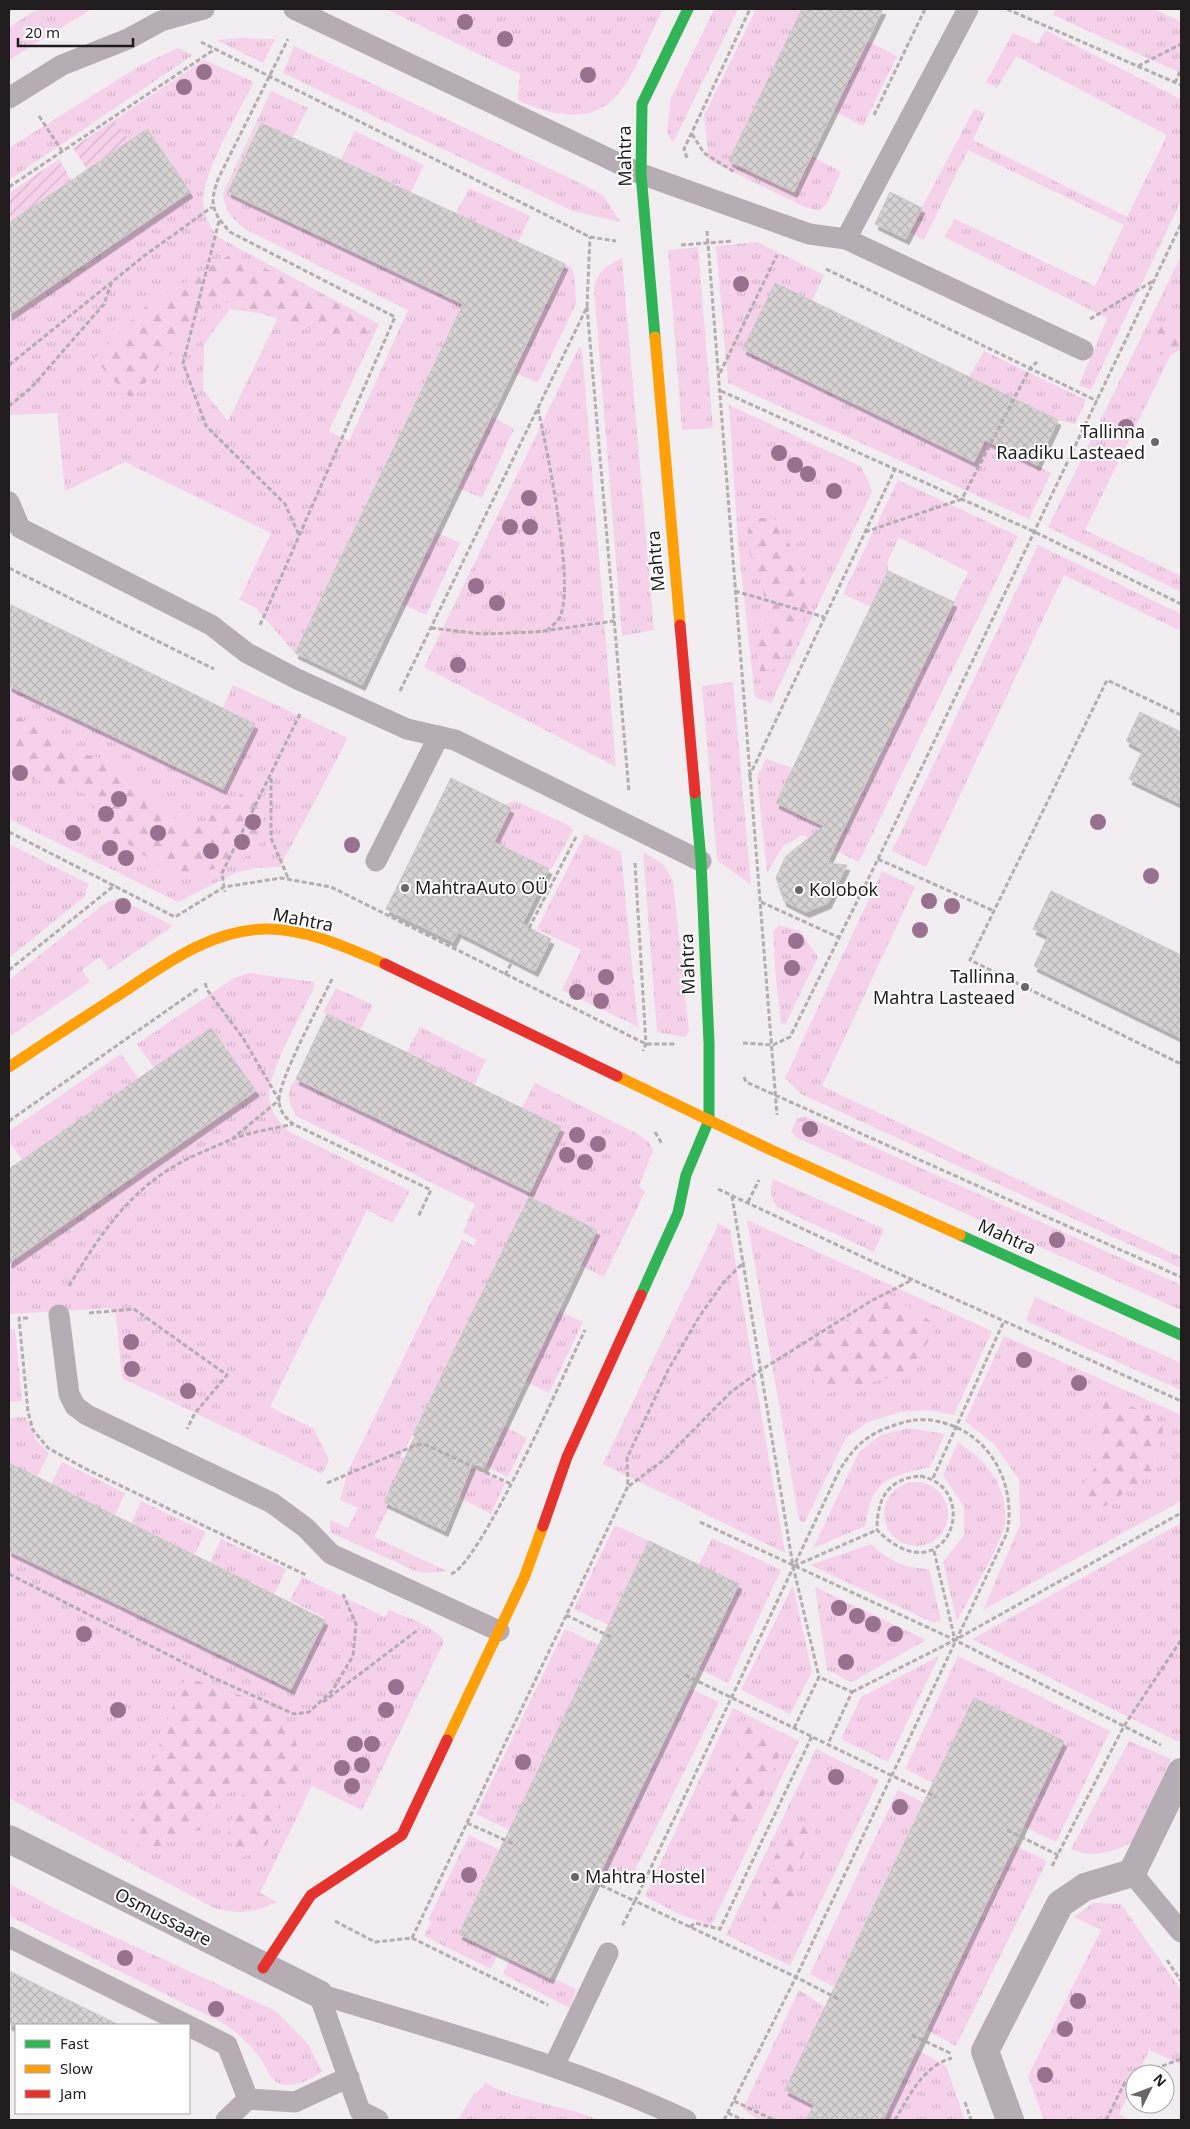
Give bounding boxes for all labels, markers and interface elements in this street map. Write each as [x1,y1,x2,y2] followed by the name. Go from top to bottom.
[18,15,132,47] scale bar
[25,22,60,42] text: 20 m
[611,125,637,187] street label: Mahtra
[996,419,1145,464] place label: Tallinna Raadiku Lasteaed
[1149,436,1161,448] marker: Tallinna Raadiku Lasteaed
[640,530,670,593] street label: Mahtra
[415,875,548,899] place label: MahtraAuto OÜ
[809,877,879,901] place label: Kolobok
[399,882,411,894] marker: MahtraAuto OÜ
[793,884,805,896] marker: Kolobok
[271,901,336,937] street label: Mahtra
[674,933,700,995] street label: Mahtra
[873,964,1015,1009] place label: Tallinna Mahtra Lasteaed
[1019,981,1031,993] marker: Tallinna Mahtra Lasteaed
[975,1213,1040,1259] street label: Mahtra
[585,1864,705,1888] place label: Mahtra Hostel
[569,1871,581,1883] marker: Mahtra Hostel
[111,1882,216,1951] street label: Osmussaare
[15,2024,190,2114] legend
[60,2033,89,2053] text: Fast
[60,2058,93,2078] text: Slow
[1125,2064,1175,2114] north arrow
[1149,2069,1171,2091] text: N
[58,2083,87,2103] text: Jam

